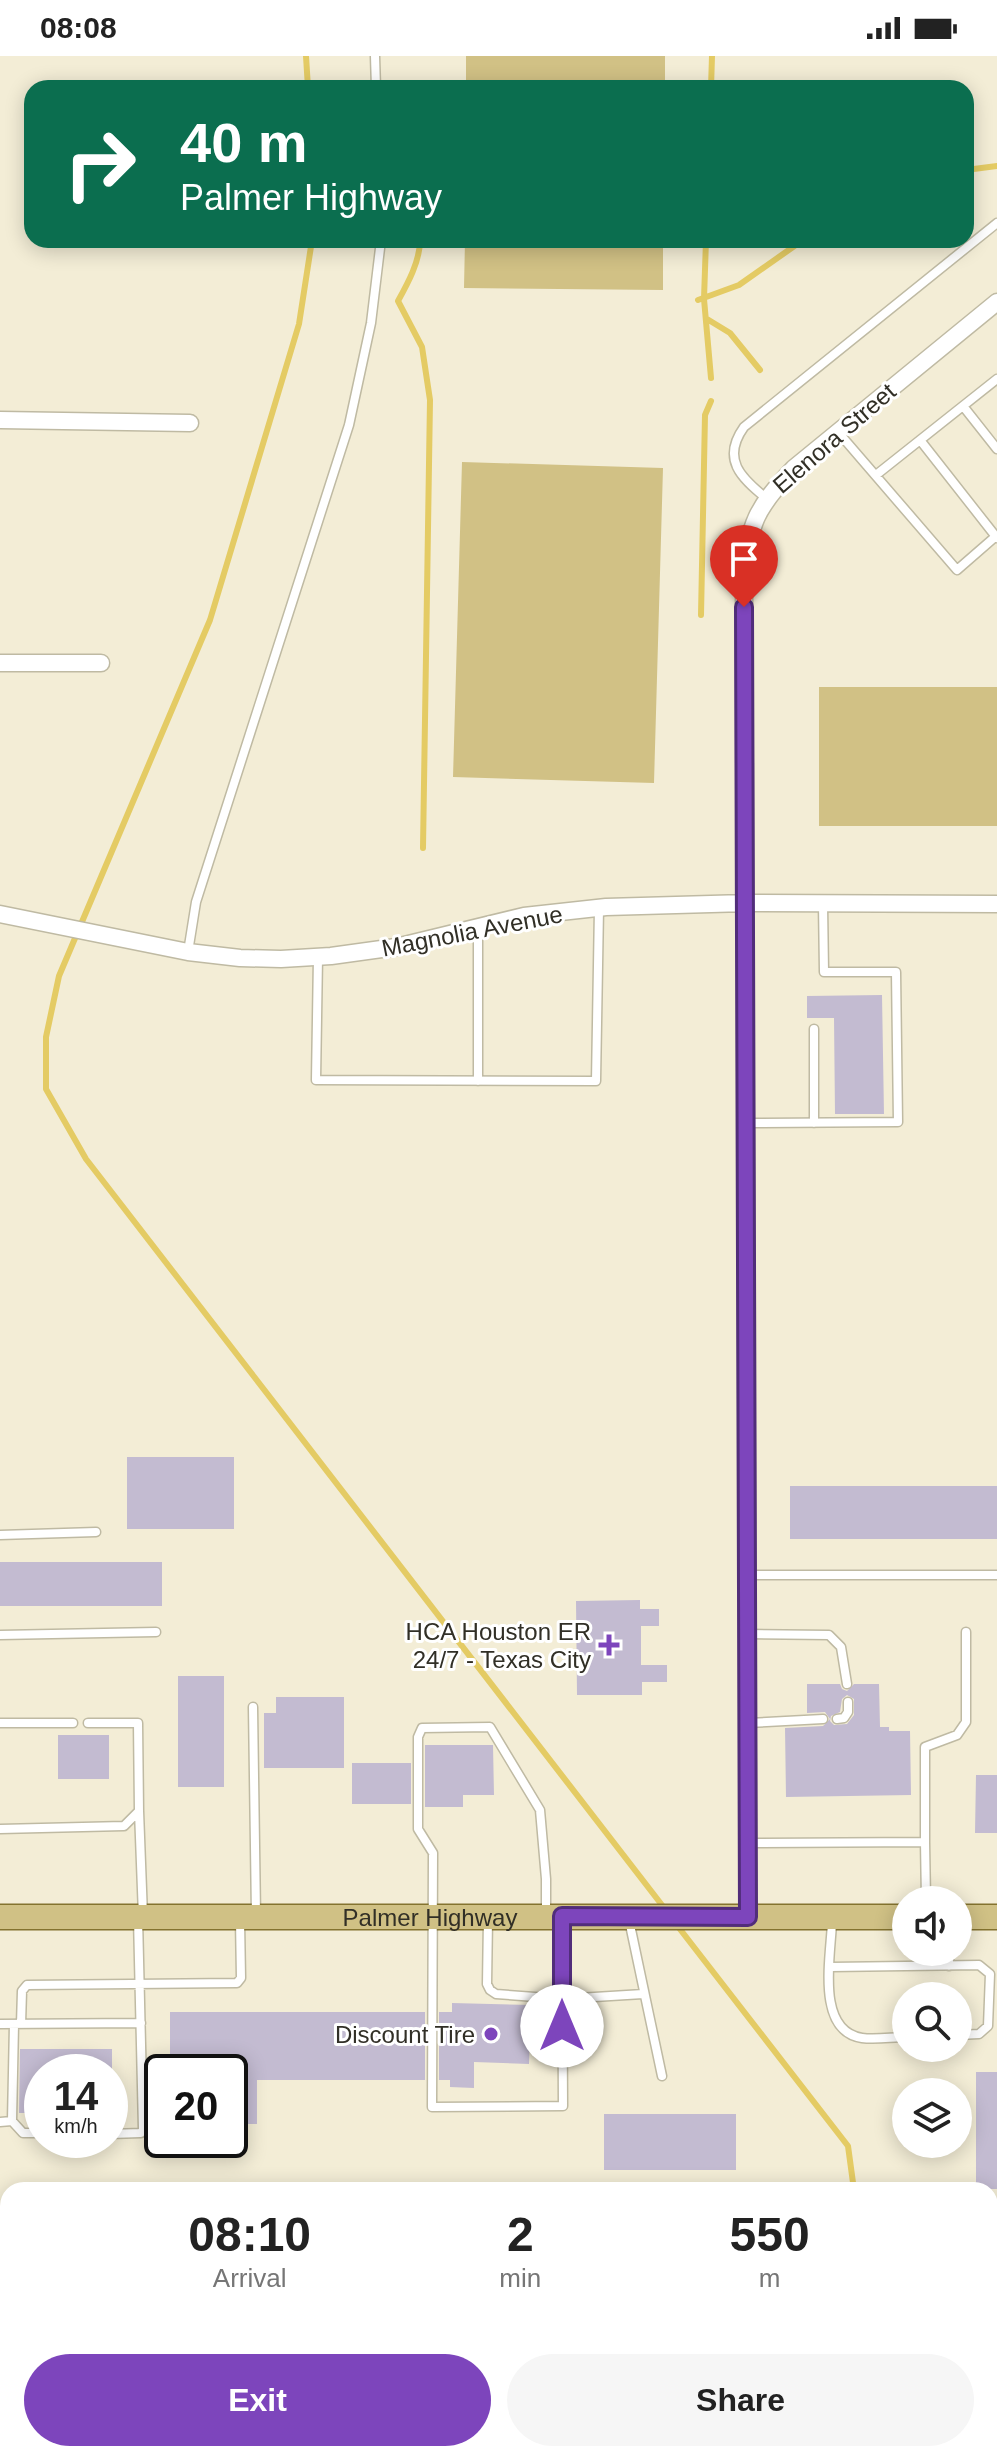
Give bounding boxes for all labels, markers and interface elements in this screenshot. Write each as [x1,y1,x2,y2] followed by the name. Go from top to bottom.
[40,11,117,44] text: 08:08
[180,111,308,174] text: 40 m
[48,112,152,216] icon: right
[180,177,442,218] text: Palmer Highway
[767,377,901,499] street label: Elenora Street
[710,525,778,607] pin
[722,537,766,581] icon: arrive
[379,900,565,962] street label: Magnolia Avenue
[406,1618,591,1673] place label: HCA Houston ER 24/7 - Texas City
[598,1634,620,1656] marker: HCA Houston ER 24/7 - Texas City
[892,1886,972,2158] map controls
[892,1886,972,1966] button: sound
[343,1904,517,1931] street label: Palmer Highway
[892,1982,972,2062] button: search
[520,1984,604,2068] position arrow
[335,2021,475,2048] place label: Discount Tire
[482,2025,500,2043] marker: Discount Tire
[144,2054,248,2158] speed limit sign: 20
[54,2074,98,2118] text: 14
[892,2078,972,2158] button: layers
[54,2115,98,2137] text: km/h
[188,2208,311,2261] text: 08:10
[507,2208,534,2261] text: 2
[730,2208,810,2261] text: 550
[213,2263,287,2293] text: Arrival
[499,2263,541,2293] text: min
[759,2263,780,2293] text: m
[24,2354,491,2446] button: Exit
[507,2354,974,2446] button: Share

